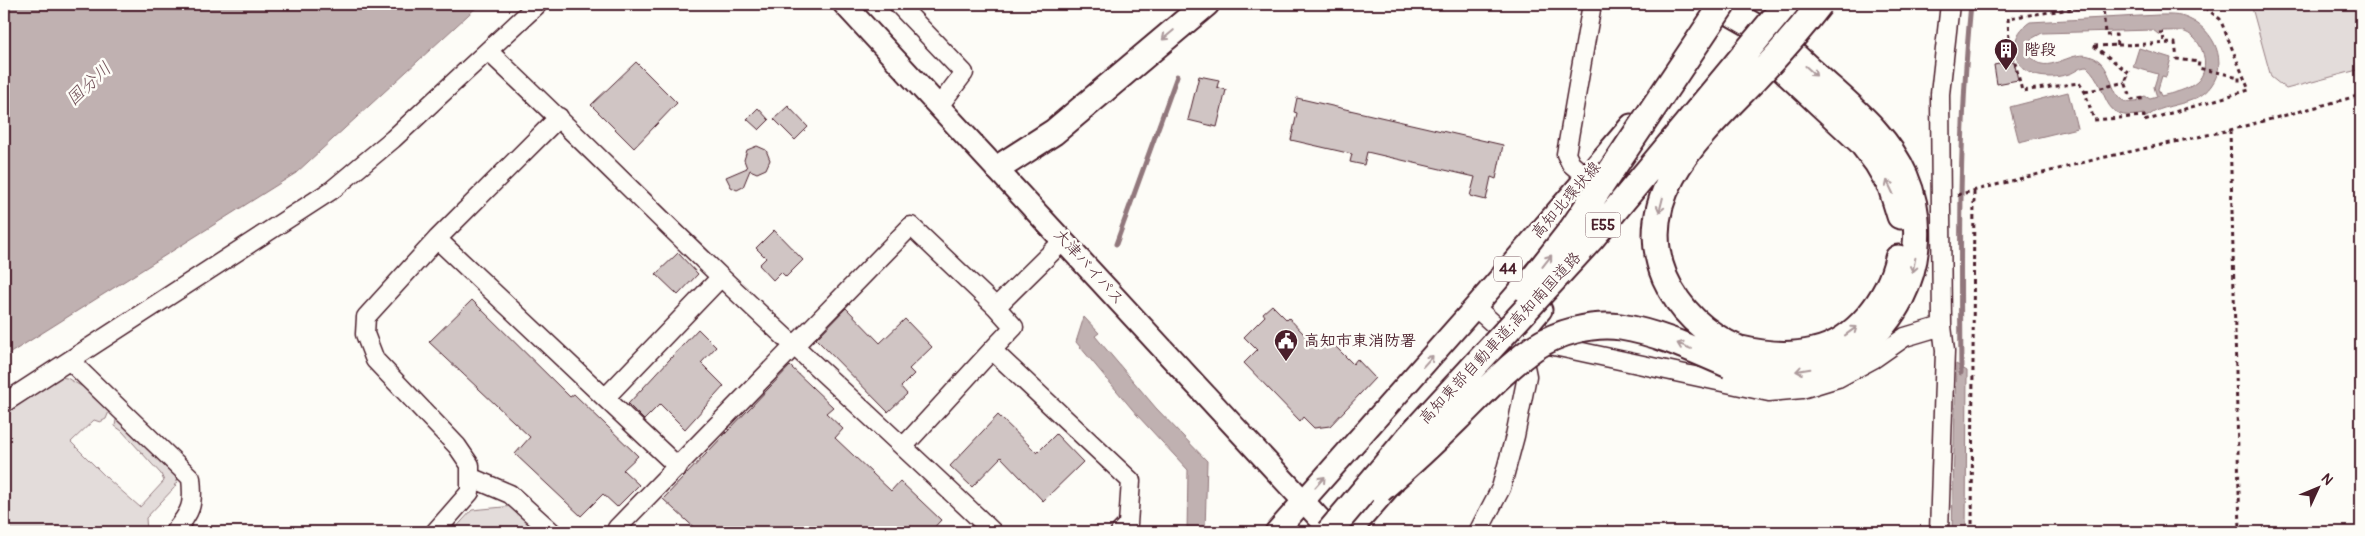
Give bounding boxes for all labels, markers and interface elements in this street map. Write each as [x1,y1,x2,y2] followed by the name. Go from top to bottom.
[1162,30,1175,41] one-way arrow
[1993,37,2019,71] building icon: 階段
[2024,40,2056,60] place label: 階段
[61,57,117,111] water label: 国分川
[1805,65,1818,77] one-way arrow
[1527,157,1605,243] street label: 高知北環状線
[1885,179,1895,194] one-way arrow
[1656,196,1665,212] one-way arrow
[1586,212,1620,238] road number: E55
[1050,225,1128,309] street label: 大津バイパス
[1415,248,1585,428] street label: 高知東部自動車道;高知南国道路
[1542,254,1552,268] one-way arrow
[1494,256,1522,282] road number: 44
[1909,256,1918,272] one-way arrow
[1844,326,1858,336] one-way arrow
[1273,328,1299,362] public building icon: 高知市東消防署
[1304,331,1416,351] place label: 高知市東消防署
[1676,341,1692,350] one-way arrow
[1422,354,1433,367] one-way arrow
[1796,366,1812,376] one-way arrow
[2292,464,2342,514] north arrow
[2318,470,2336,489] text: N
[1314,476,1326,489] one-way arrow

